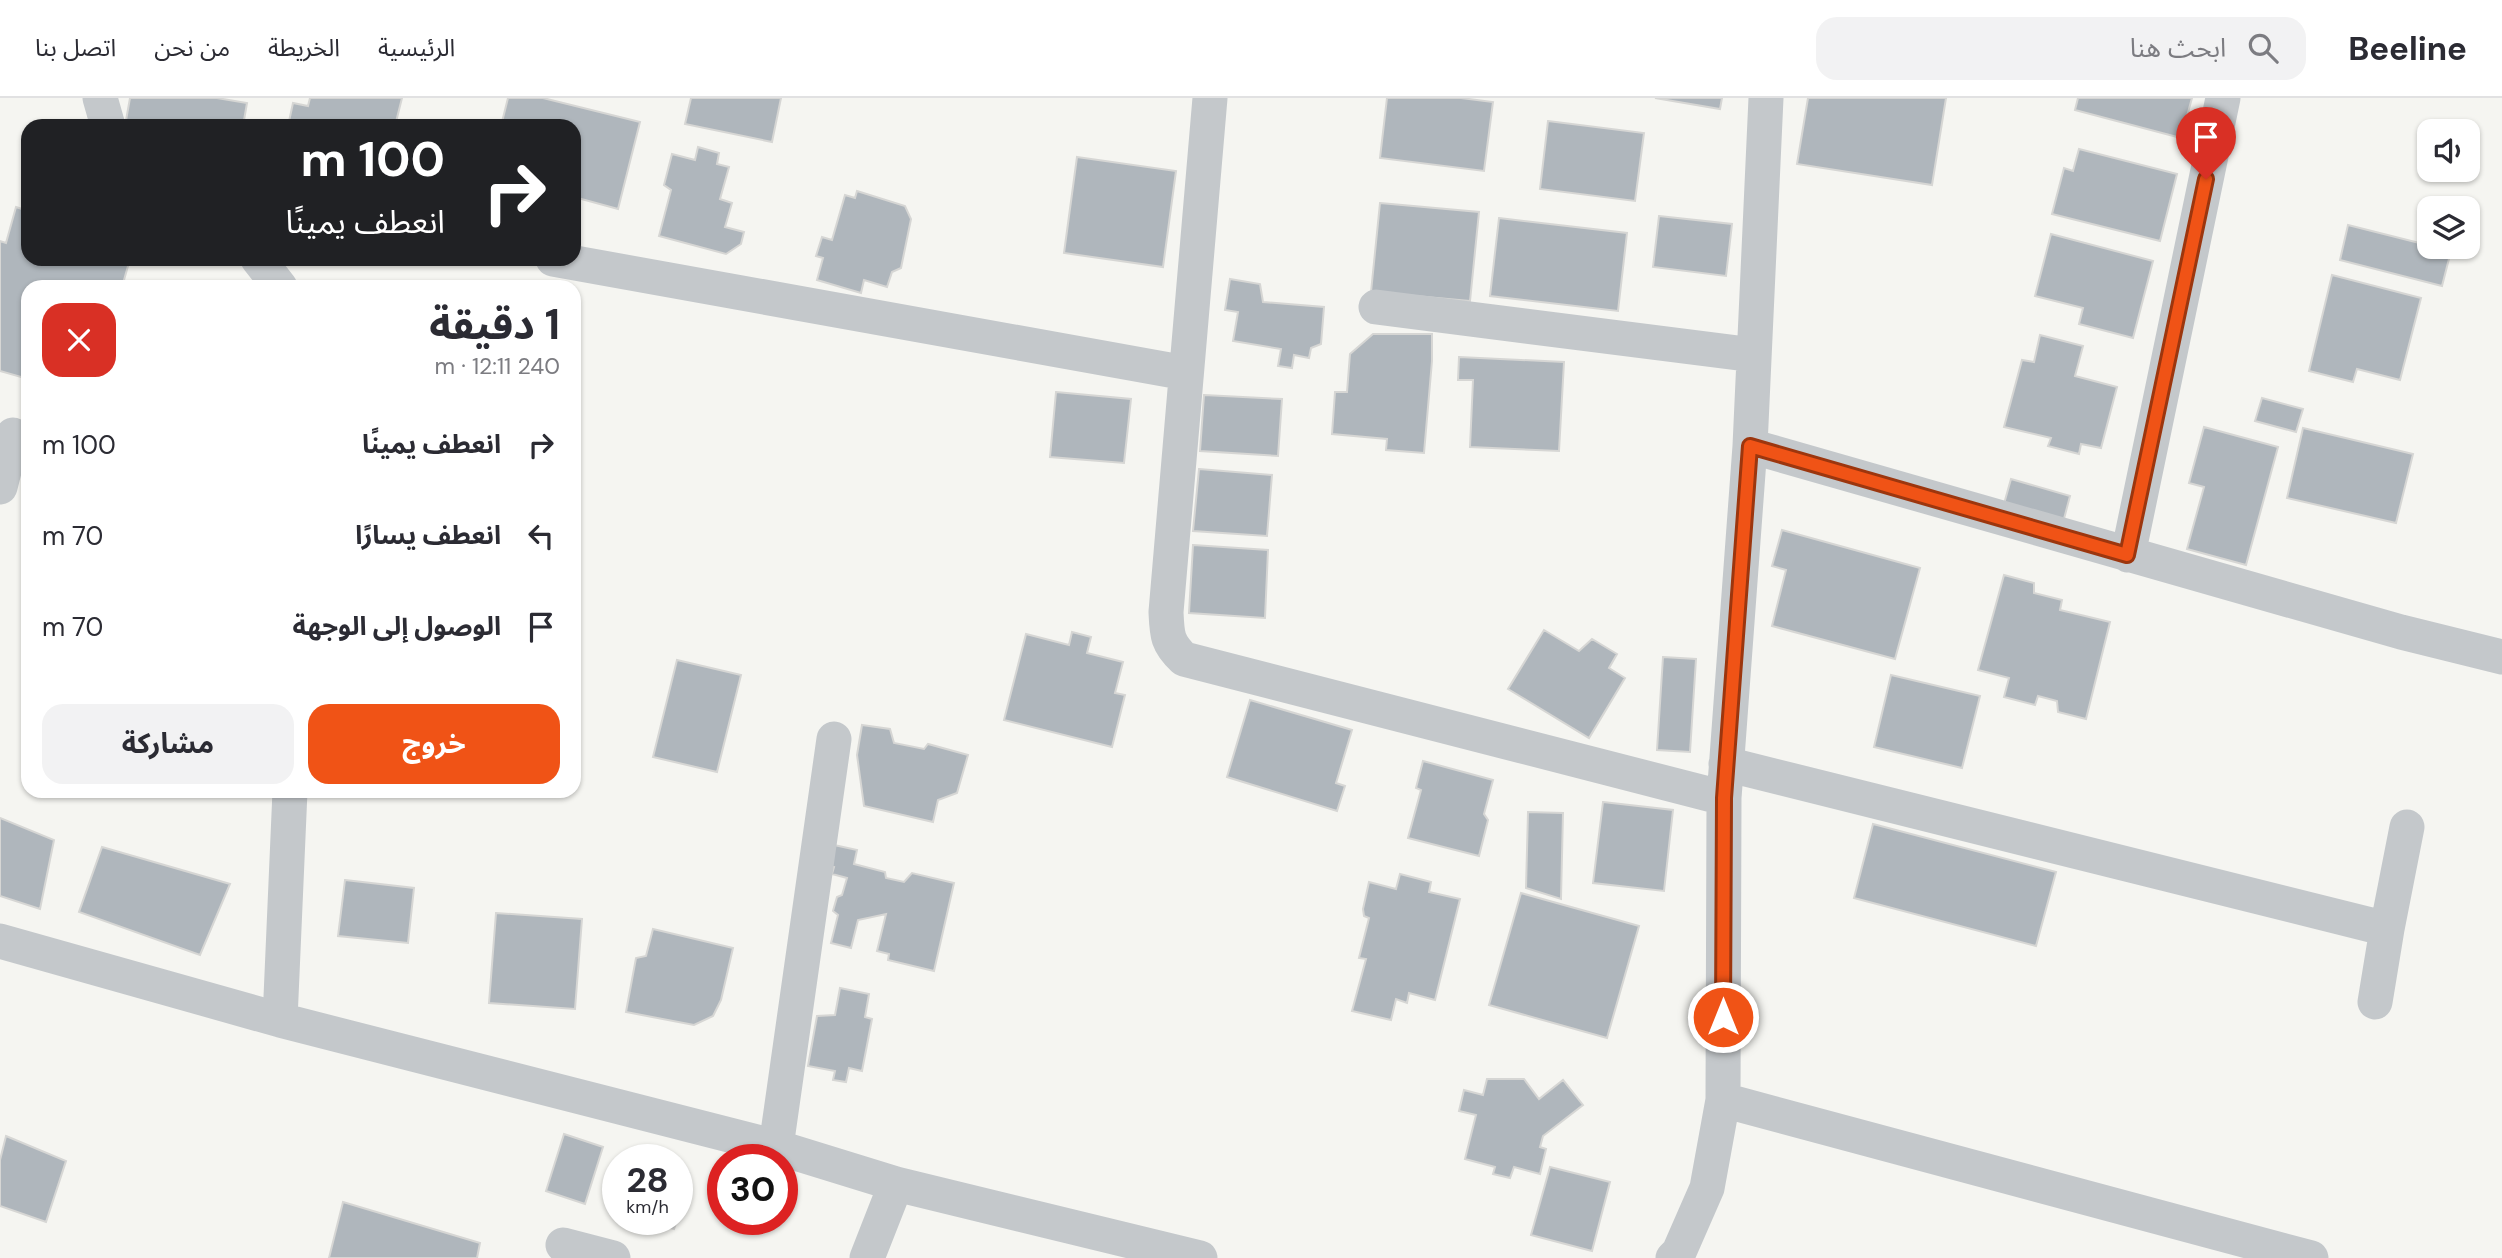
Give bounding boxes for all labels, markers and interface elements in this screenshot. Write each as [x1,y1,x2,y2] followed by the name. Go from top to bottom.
[1816,17,2306,80] search box
[2348,27,2467,70] text: Beeline
[2244,29,2282,67] icon: search
[2130,31,2226,65] text: ابحث هنا
[35,32,116,63] text: اتصل بنا
[154,32,230,63] text: من نحن
[268,32,340,63] text: الخريطة
[378,32,455,63] text: الرئيسية
[2176,107,2236,179] pin
[2187,118,2225,156] icon: arrive
[2417,119,2480,259] map controls
[2417,119,2480,182] button: sound
[301,127,445,191] text: 100 m
[469,147,560,238] icon: right
[2417,196,2480,259] button: layers
[285,201,445,243] text: انعطف يمينًا
[429,297,560,352] text: 1 دقيقة
[42,303,116,377] button: close
[435,351,560,381] text: 240 m · 12:11
[522,426,560,464] icon: right
[362,427,501,461] text: انعطف يمينًا
[42,428,116,462] text: 100 m
[522,517,560,555] icon: left
[355,518,501,552] text: انعطف يسارًا
[42,519,103,553] text: 70 m
[522,608,560,646] icon: arrive
[292,609,501,643] text: الوصول إلى الوجهة
[42,610,103,644] text: 70 m
[42,704,294,784] button: مشاركة
[308,704,560,784] button: خروج
[1686,980,1760,1054] position arrow
[707,1144,798,1235] speed limit sign: 30
[626,1157,669,1203] text: 28
[626,1195,669,1219] text: km/h

